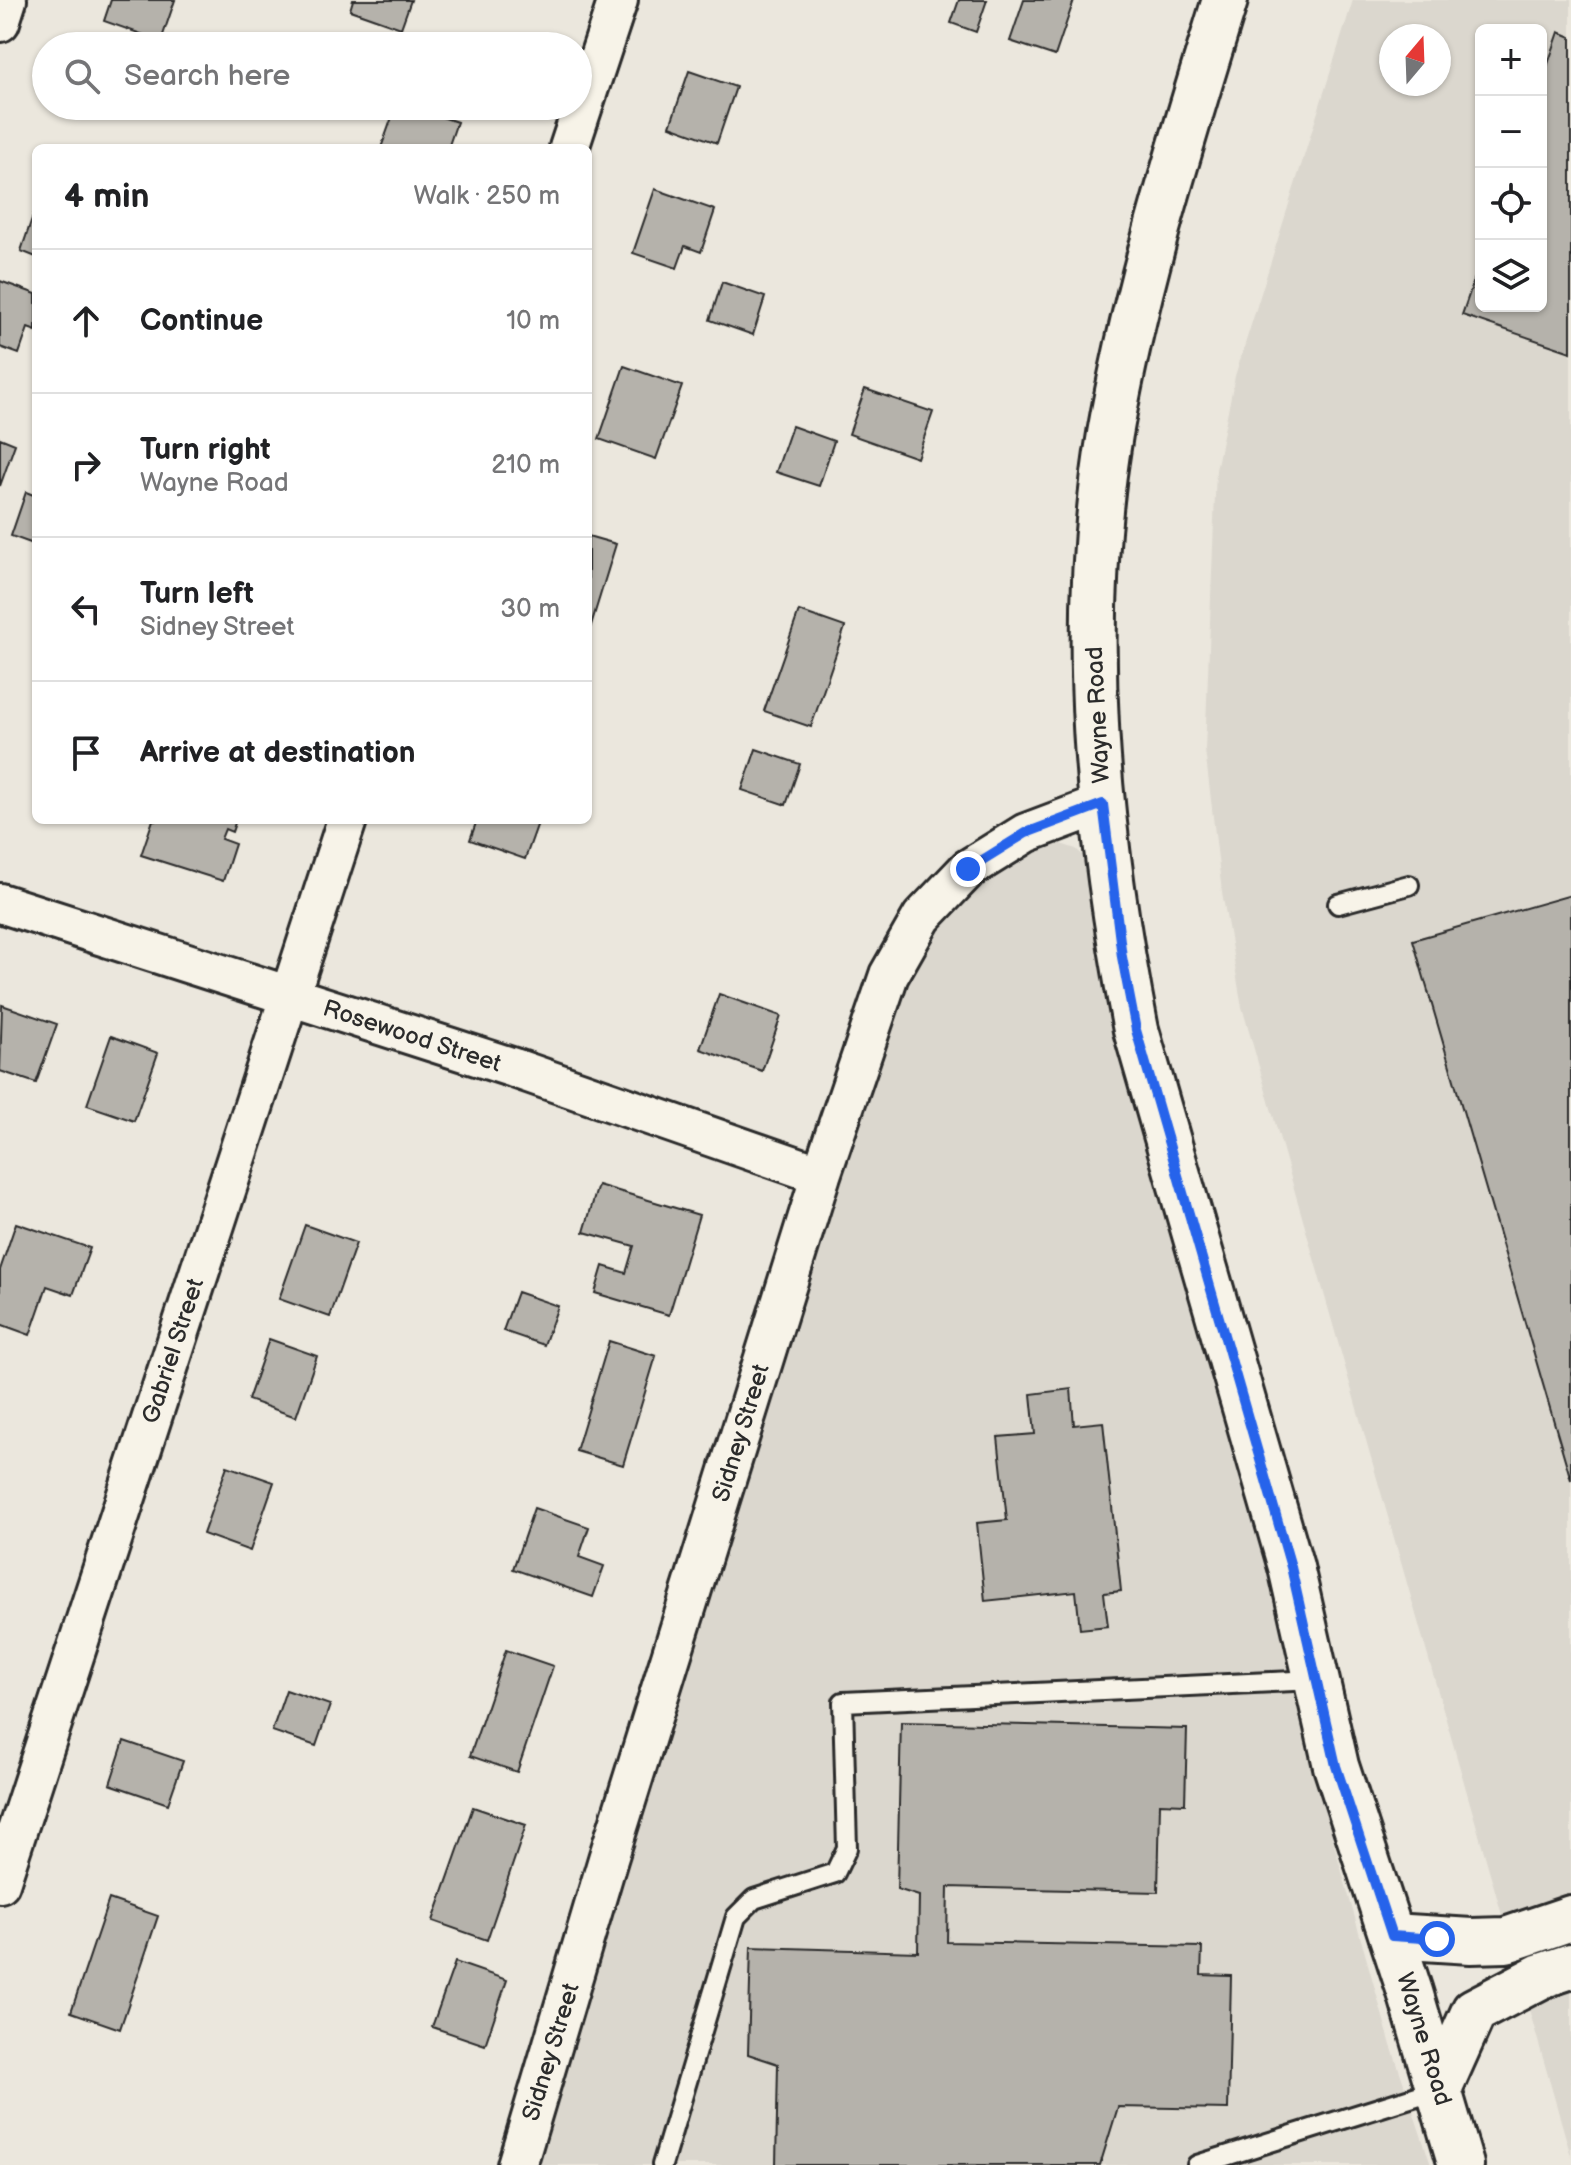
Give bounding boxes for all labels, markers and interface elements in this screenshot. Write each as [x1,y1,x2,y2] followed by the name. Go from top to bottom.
[1379,24,1451,96] north arrow
[1475,24,1547,312] map controls
[1475,24,1547,96] button: +
[32,32,592,120] search box
[60,54,104,98] icon: search
[124,58,290,94] text: Search here
[1475,96,1547,168] button: −
[1475,168,1547,240] button: locate
[64,176,150,217] text: 4 min
[414,181,560,212] text: Walk · 250 m
[1475,240,1547,312] button: layers
[64,299,108,343] icon: ahead
[140,303,263,339] text: Continue
[506,306,560,337] text: 10 m
[140,432,271,468] text: Turn right
[64,443,108,487] icon: right
[491,450,560,481] text: 210 m
[140,468,289,499] text: Wayne Road
[140,576,254,612] text: Turn left
[64,587,108,631] icon: left
[500,594,560,625] text: 30 m
[140,612,295,643] text: Sidney Street
[1080,646,1116,784] street label: Wayne Road
[64,731,108,775] icon: arrive
[140,735,416,771] text: Arrive at destination
[950,851,986,887] route end
[319,994,505,1079] street label: Rosewood Street
[136,1274,210,1427] street label: Gabriel Street
[706,1360,776,1505] street label: Sidney Street
[1419,1921,1455,1957] route start
[1390,1969,1458,2109] street label: Wayne Road
[516,1979,586,2124] street label: Sidney Street

